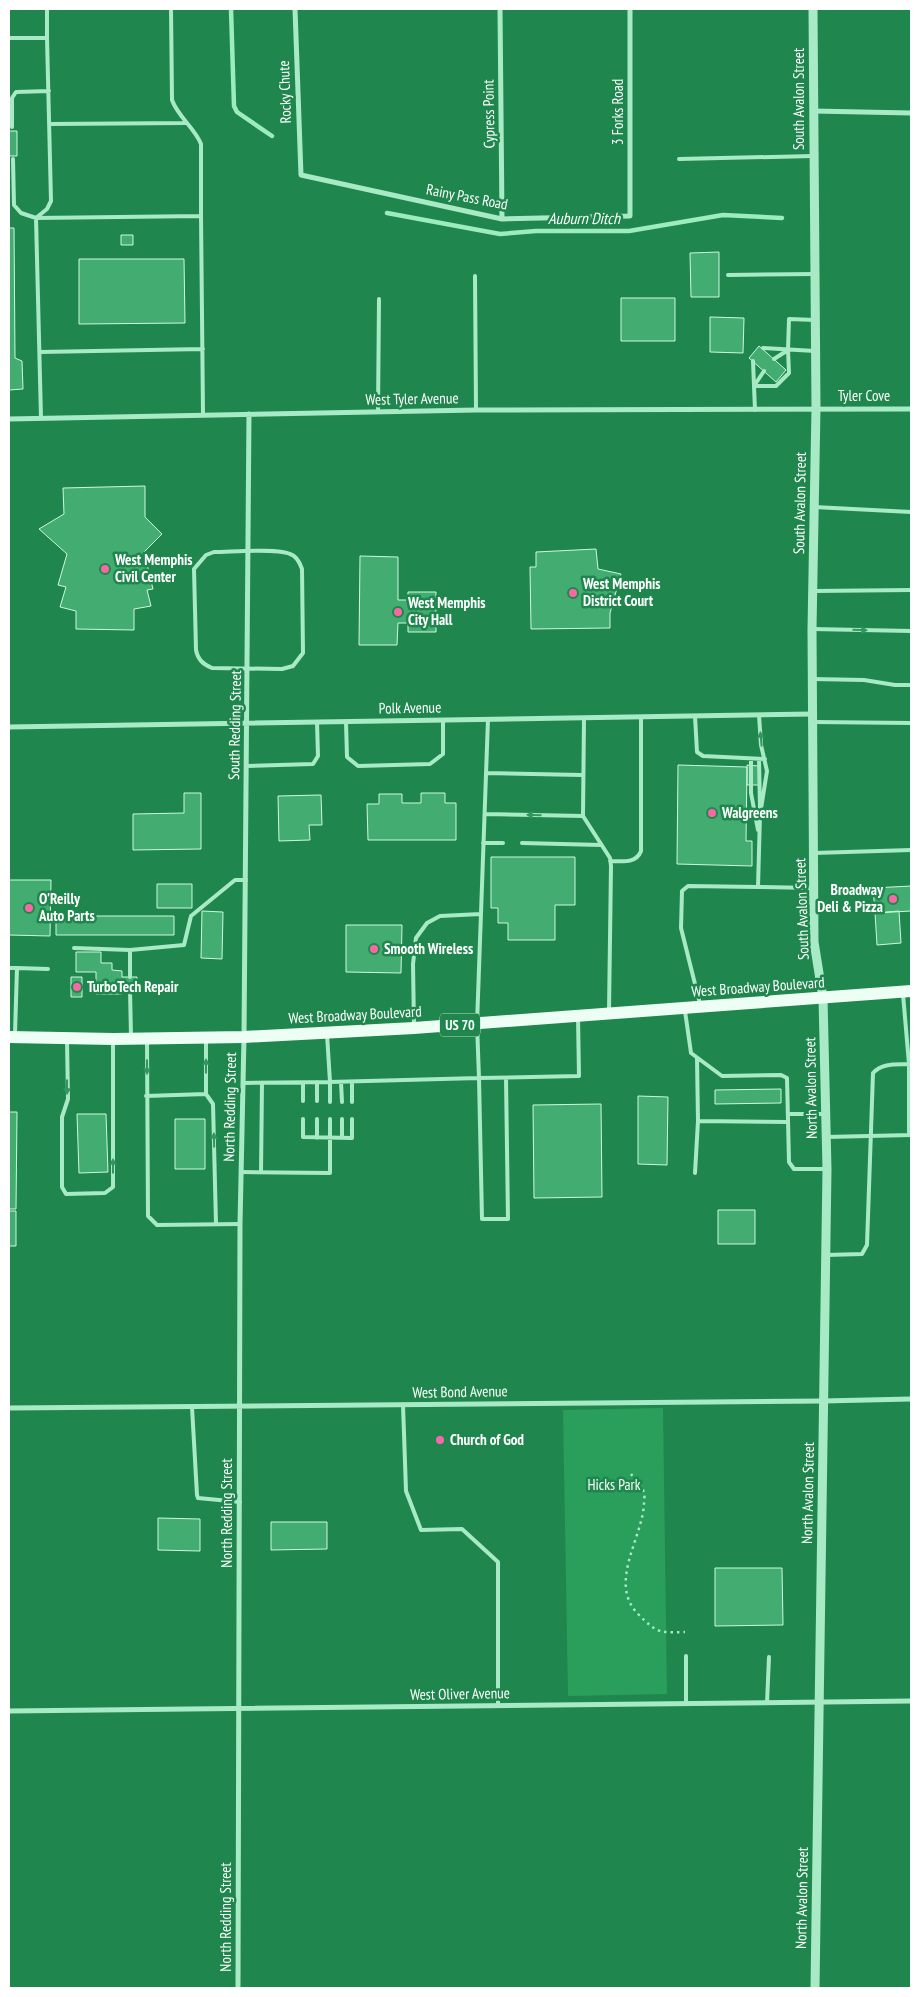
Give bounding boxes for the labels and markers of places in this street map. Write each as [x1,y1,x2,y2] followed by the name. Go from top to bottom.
[114,550,193,586] place label: West Memphis Civil Center
[99,563,111,575] marker: West Memphis Civil Center
[582,574,661,610] place label: West Memphis District Court
[567,587,579,599] marker: West Memphis District Court
[407,593,486,629] place label: West Memphis City Hall
[392,606,404,618] marker: West Memphis City Hall
[721,803,778,822] place label: Walgreens
[706,807,718,819] marker: Walgreens
[817,880,884,916] place label: Broadway Deli & Pizza
[38,889,95,925] place label: O'Reilly Auto Parts
[887,893,899,905] marker: Broadway Deli & Pizza
[23,902,35,914] marker: O'Reilly Auto Parts
[384,939,473,958] place label: Smooth Wireless
[368,943,380,955] marker: Smooth Wireless
[87,977,179,996] place label: TurboTech Repair
[71,981,83,993] marker: TurboTech Repair
[450,1430,524,1449] place label: Church of God
[434,1434,446,1446] marker: Church of God

